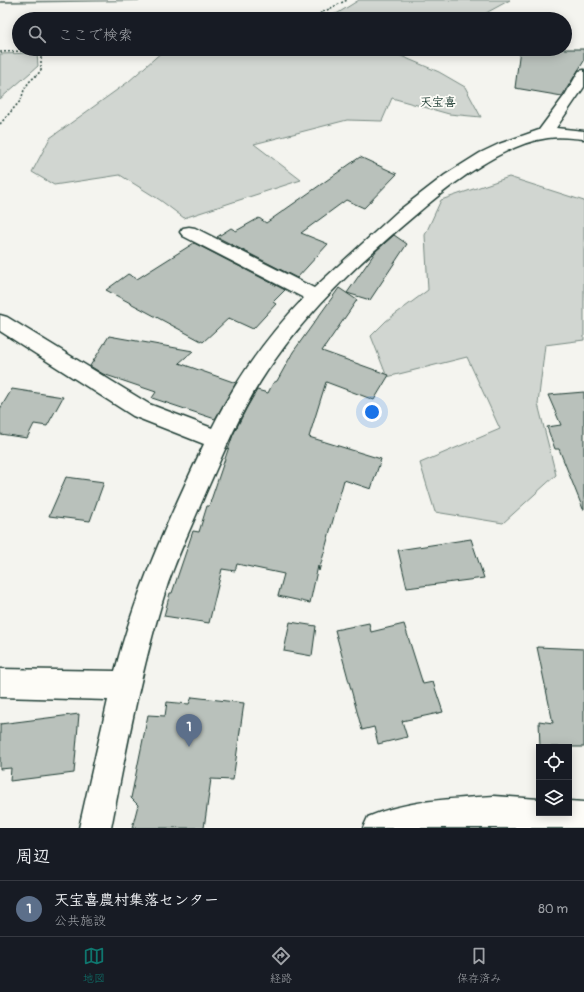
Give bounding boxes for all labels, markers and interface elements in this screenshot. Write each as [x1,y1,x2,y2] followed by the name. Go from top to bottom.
[12,12,572,56] search box
[26,23,48,45] icon: search
[58,26,133,45] text: ここで検索
[420,95,456,110] district label: 天宝喜
[362,402,382,422] your location
[176,714,202,747] pin: 1
[536,744,572,816] map controls
[536,744,572,780] button: locate
[536,780,572,816] button: layers
[16,846,50,867] text: 周辺
[54,891,219,910] text: 天宝喜農村集落センター
[26,901,32,917] text: 1
[538,901,568,917] text: 80 m
[54,913,106,929] text: 公共施設
[83,945,105,985] tab: 地図
[270,945,292,985] tab: 経路
[457,945,501,985] tab: 保存済み

